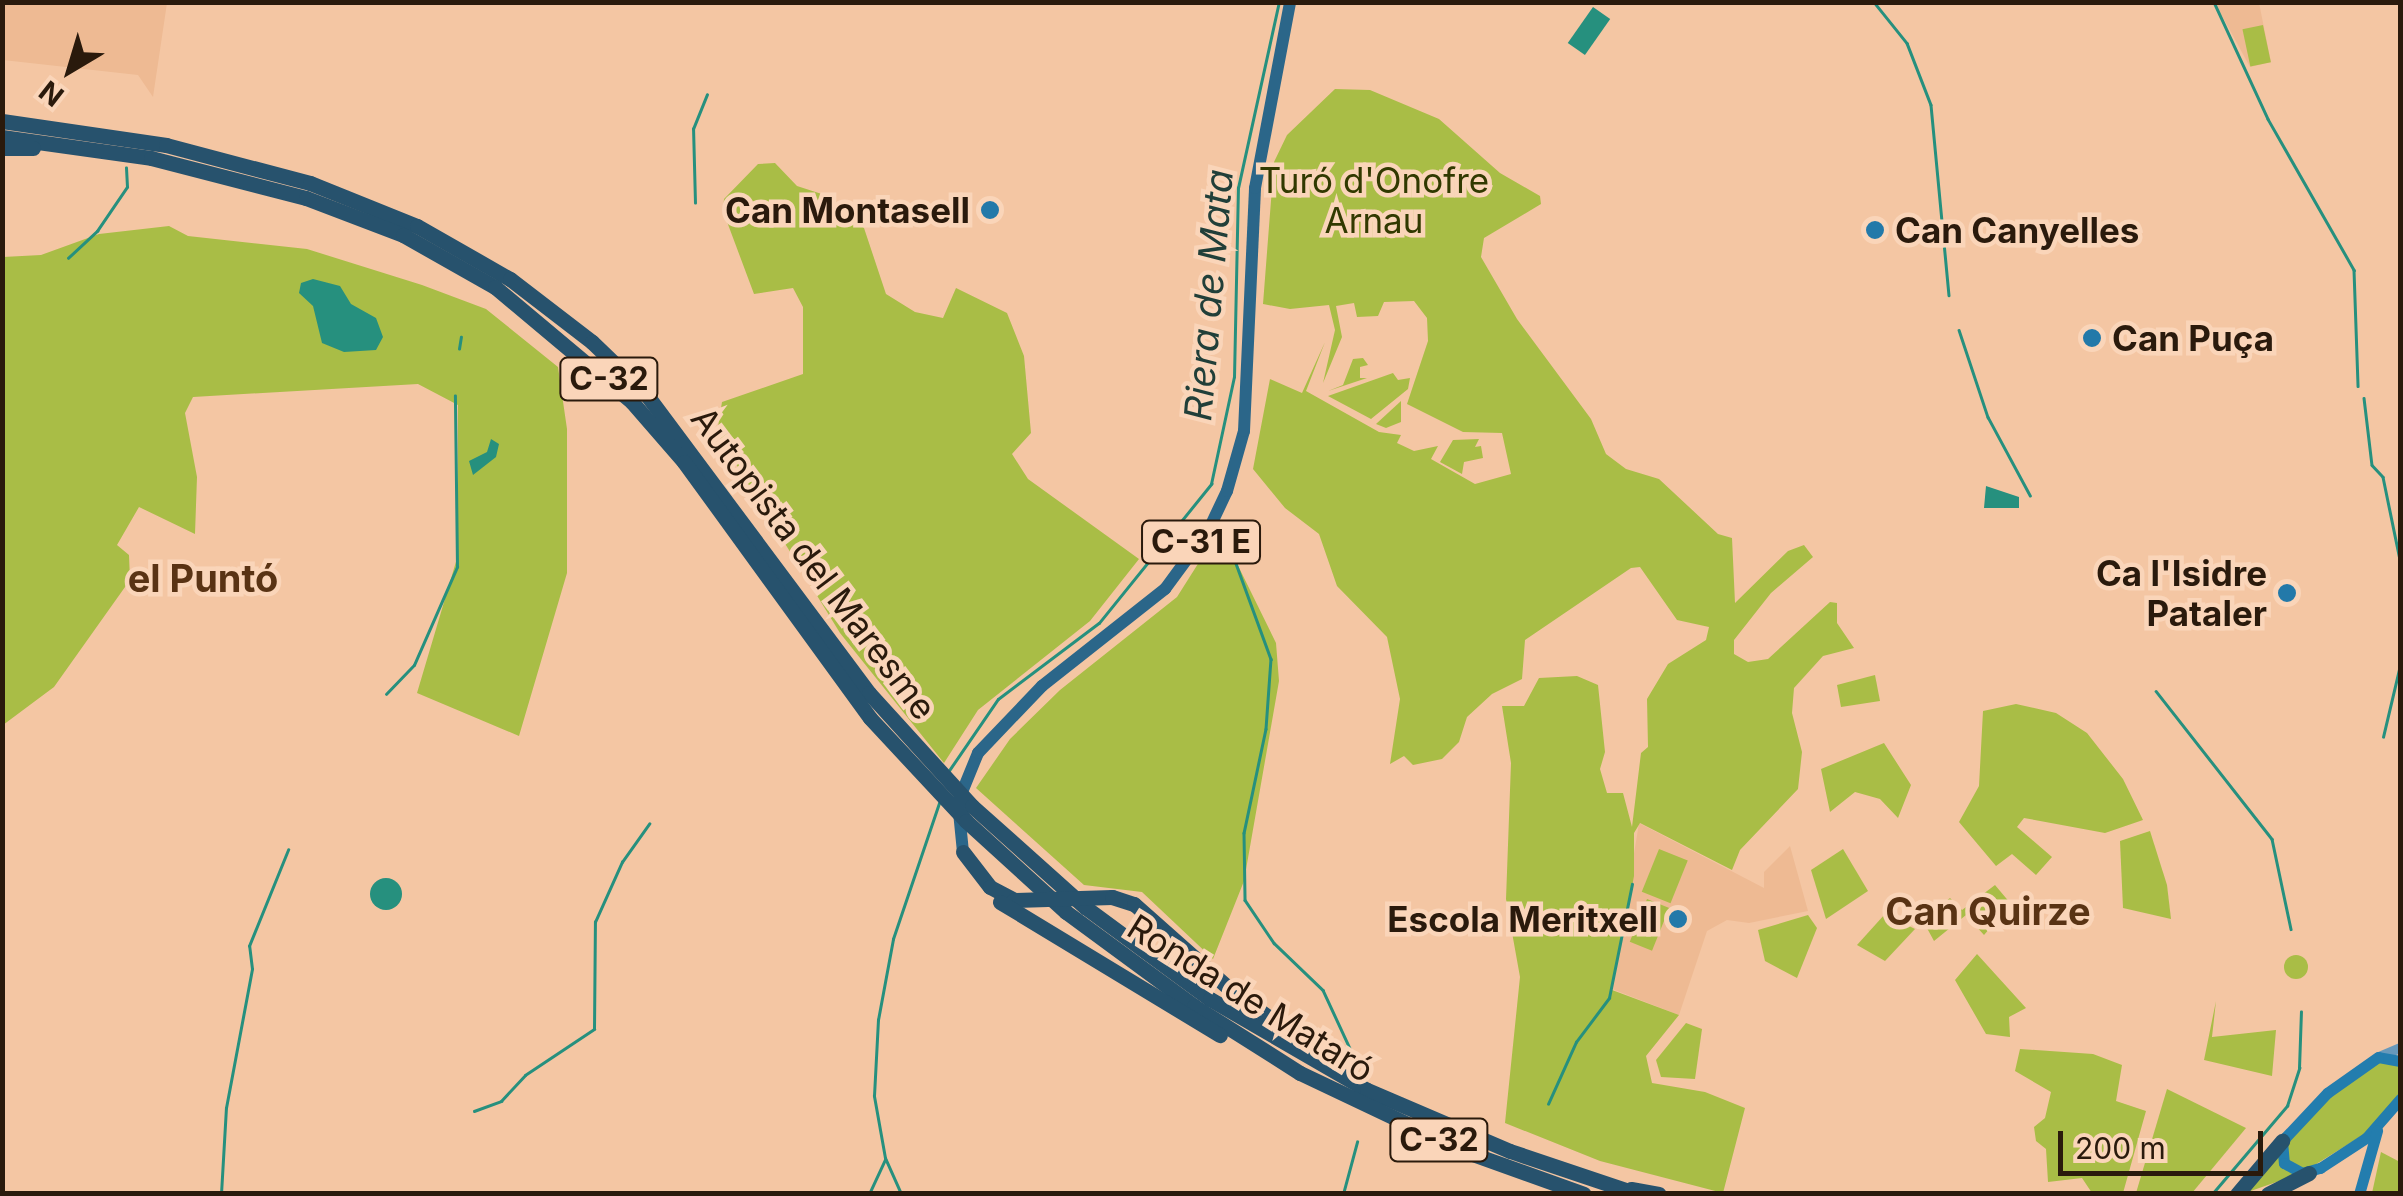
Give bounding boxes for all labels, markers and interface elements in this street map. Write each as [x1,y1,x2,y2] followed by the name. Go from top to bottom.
[20,20,120,120] north arrow
[33,74,70,114] text: N
[1259,159,1489,241] park label: Turó d'Onofre Arnau
[1175,167,1243,423] water label: Riera de Mata
[725,189,970,231] place label: Can Montasell
[979,199,1001,221] marker: Can Montasell
[1895,209,2139,251] place label: Can Canyelles
[1864,219,1886,241] marker: Can Canyelles
[2112,317,2274,359] place label: Can Puça
[2081,327,2103,349] marker: Can Puça
[559,352,659,406] road number: C-32
[683,398,945,728] street label: Autopista del Maresme
[1141,515,1261,569] road number: C-31 E
[2096,552,2267,634] place label: Ca l'Isidre Pataler
[128,556,278,602] district label: el Puntó
[2276,582,2298,604] marker: Ca l'Isidre Pataler
[1885,889,2091,935] district label: Can Quirze
[1387,898,1658,940] place label: Escola Meritxell
[1120,905,1382,1091] street label: Ronda de Mataró
[1667,908,1689,930] marker: Escola Meritxell
[2063,1111,2268,1173] scale bar
[1389,1113,1489,1167] road number: C-32
[2075,1130,2166,1166] text: 200 m

